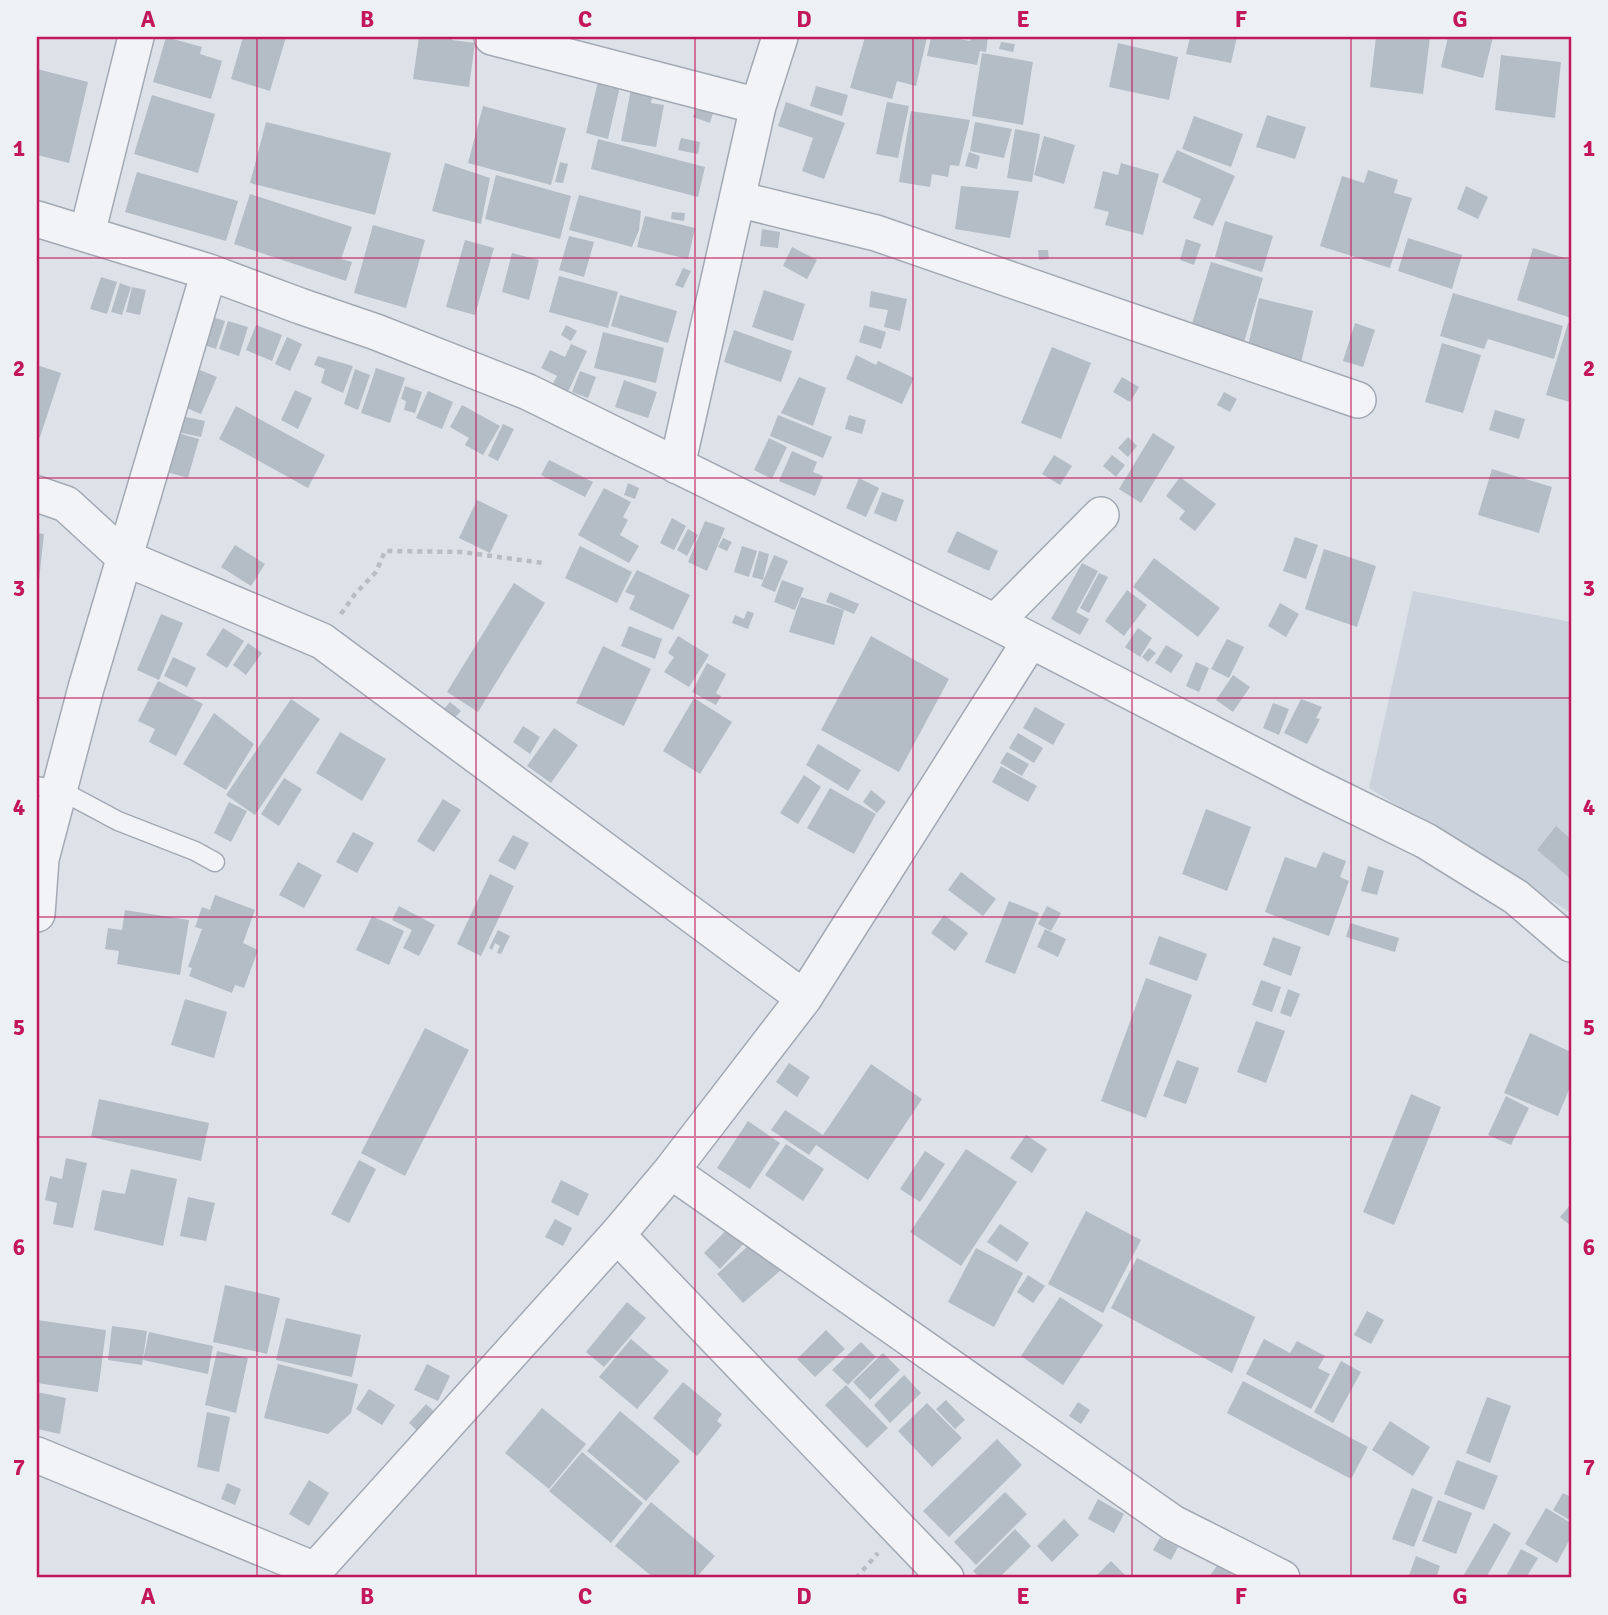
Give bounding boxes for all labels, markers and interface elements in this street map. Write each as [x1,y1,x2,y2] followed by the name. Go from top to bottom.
[141,5,156,34] text: A
[360,5,374,34] text: B
[578,5,592,34] text: C
[796,5,812,34] text: D
[1016,5,1030,34] text: E
[1235,5,1247,34] text: F
[1452,5,1468,34] text: G
[13,134,25,163] text: 1
[1583,134,1595,163] text: 1
[13,354,25,383] text: 2
[1583,354,1595,383] text: 2
[13,574,25,603] text: 3
[1583,574,1595,603] text: 3
[13,793,25,822] text: 4
[1583,793,1595,822] text: 4
[13,1013,25,1042] text: 5
[1583,1013,1595,1042] text: 5
[13,1233,25,1262] text: 6
[1583,1233,1595,1262] text: 6
[13,1453,25,1482] text: 7
[1583,1453,1595,1482] text: 7
[141,1582,156,1611] text: A
[360,1582,374,1611] text: B
[578,1582,592,1611] text: C
[796,1582,812,1611] text: D
[1016,1582,1030,1611] text: E
[1235,1582,1247,1611] text: F
[1452,1582,1468,1611] text: G

